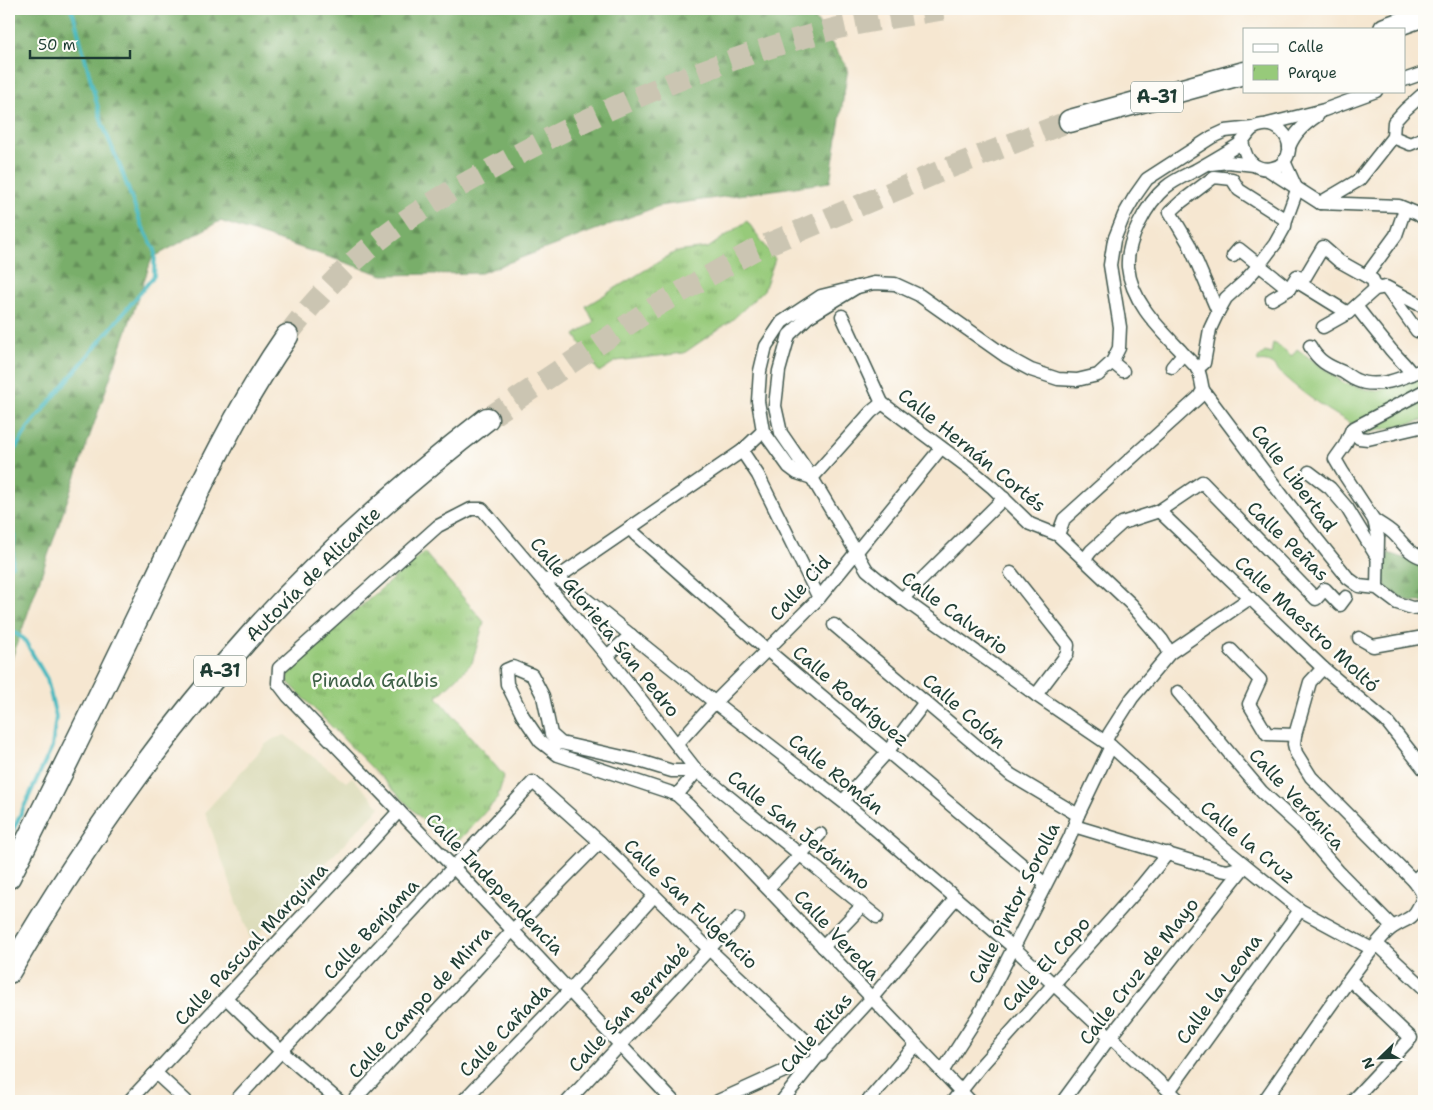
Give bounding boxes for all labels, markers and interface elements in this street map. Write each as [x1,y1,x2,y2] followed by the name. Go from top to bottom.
[30,28,130,60] scale bar
[1243,28,1406,92] legend
[38,35,76,55] text: 50 m
[1288,37,1324,57] text: Calle
[1288,63,1337,83] text: Parque
[1131,81,1183,112] road number: A-31
[893,382,1051,518] street label: Calle Hernán Cortés
[1245,419,1343,537] street label: Calle Libertad
[1241,495,1335,587] street label: Calle Peñas
[240,501,386,647] street label: Autovía de Alicante
[524,532,686,722] street label: Calle Glorieta San Pedro
[764,550,836,626] street label: Calle Cid
[1229,550,1385,698] street label: Calle Maestro Moltó
[897,566,1013,660] street label: Calle Calvario
[787,640,915,752] street label: Calle Rodríguez
[194,656,246,686] road number: A-31
[312,668,438,693] park label: Pinada Galbis
[917,668,1011,754] street label: Calle Colón
[783,728,889,820] street label: Calle Román
[1243,743,1351,855] street label: Calle Verónica
[722,765,876,895] street label: Calle San Jerónimo
[1195,795,1301,889] street label: Calle la Cruz
[421,808,570,961] street label: Calle Independencia
[963,818,1066,988] street label: Calle Pintor Sorolla
[618,833,764,975] street label: Calle San Fulgencio
[169,857,333,1031] street label: Calle Pascual Marquina
[318,873,424,985] street label: Calle Benjama
[788,884,886,986] street label: Calle Vereda
[1074,892,1204,1050] street label: Calle Cruz de Mayo
[996,911,1096,1017] street label: Calle El Copo
[343,920,498,1084] street label: Calle Campo de Mirra
[1170,929,1268,1049] street label: Calle la Leona
[563,938,695,1078] street label: Calle San Bernabé
[454,977,556,1083] street label: Calle Cañada
[774,987,858,1079] street label: Calle Ritas
[1356,1032,1406,1082] north arrow
[1358,1054,1378,1072] text: N

